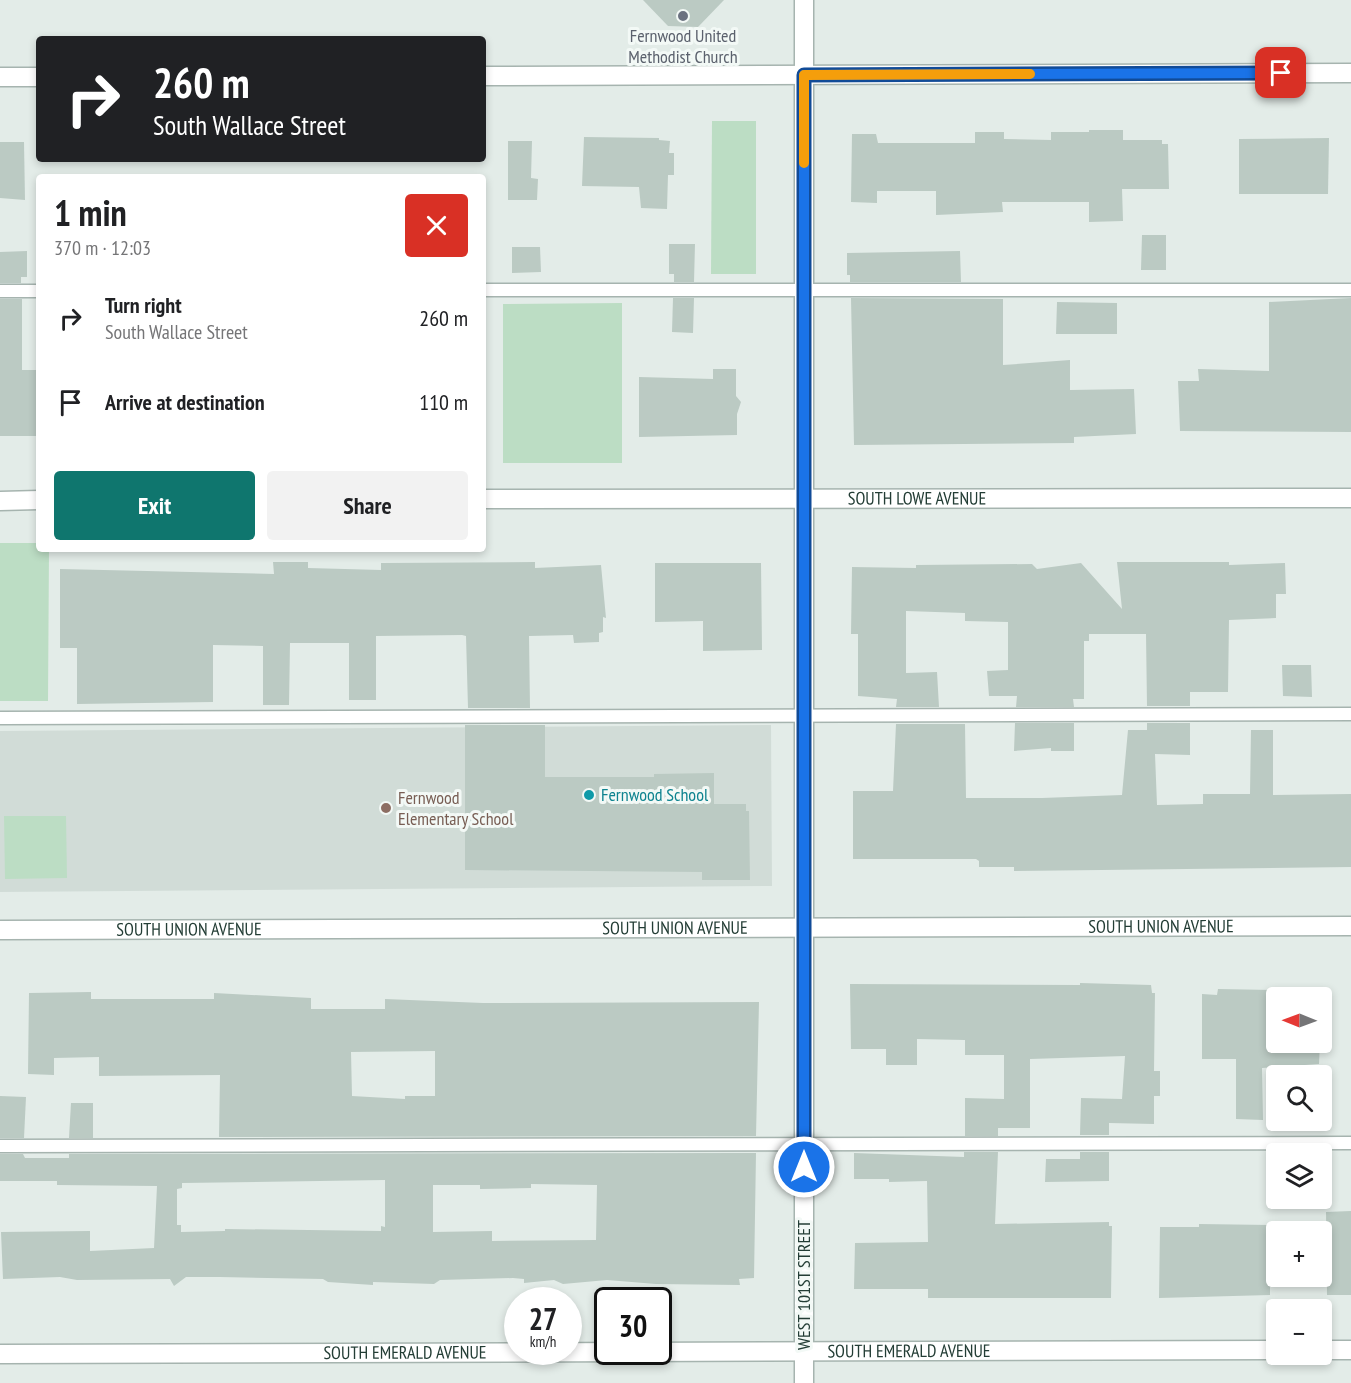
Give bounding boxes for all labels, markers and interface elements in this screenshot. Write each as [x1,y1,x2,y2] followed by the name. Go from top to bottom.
[676,9,690,23] marker: Fernwood United Methodist Church
[628,24,738,68] place label: Fernwood United Methodist Church
[1255,47,1306,98] pin
[153,55,250,110] text: 260 m
[1264,56,1297,89] icon: arrive
[54,60,132,138] icon: right
[153,108,346,142] text: South Wallace Street
[54,189,127,236] text: 1 min
[405,194,468,257] button: close
[54,235,151,261] text: 370 m · 12:03
[105,291,182,319] text: Turn right
[54,302,87,335] icon: right
[419,304,468,332] text: 260 m
[105,319,248,345] text: South Wallace Street
[54,386,87,419] icon: arrive
[105,388,265,416] text: Arrive at destination
[419,388,468,416] text: 110 m
[54,471,255,540] button: Exit
[267,471,468,540] button: Share
[848,486,986,510] street label: SOUTH LOWE AVENUE
[601,783,709,806] place label: Fernwood School
[398,786,514,830] place label: Fernwood Elementary School
[582,788,596,802] marker: Fernwood School
[379,801,393,815] marker: Fernwood Elementary School
[1088,914,1234,938] street label: SOUTH UNION AVENUE
[602,916,748,939] street label: SOUTH UNION AVENUE
[116,917,262,941] street label: SOUTH UNION AVENUE
[1266,987,1332,1053] north arrow
[1266,987,1332,1365] map controls
[1266,1065,1332,1131] button: search
[772,1135,836,1199] position arrow
[1266,1143,1332,1209] button: layers
[792,1220,815,1350] street label: WEST 101ST STREET
[1266,1221,1332,1287] button: +
[594,1287,672,1365] speed limit sign: 30
[529,1299,557,1338] text: 27
[1266,1299,1332,1365] button: −
[530,1332,556,1351] text: km/h
[827,1339,991,1362] street label: SOUTH EMERALD AVENUE
[323,1340,487,1364] street label: SOUTH EMERALD AVENUE

